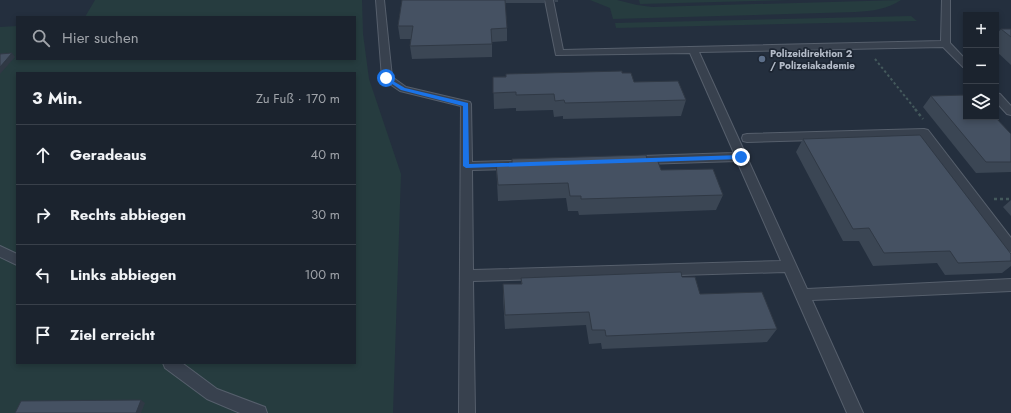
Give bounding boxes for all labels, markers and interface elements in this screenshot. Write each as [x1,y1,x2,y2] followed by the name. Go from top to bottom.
[963,12,999,120] map controls
[963,12,999,48] button: +
[16,16,356,60] search box
[30,27,52,49] icon: search
[62,27,139,49] text: Hier suchen
[770,46,855,73] place label: Polizeidirektion 2 / Polizeiakademie
[963,48,999,84] button: −
[757,54,767,64] marker: Polizeidirektion 2 / Polizeiakademie
[377,69,395,87] route start
[963,84,999,120] button: layers
[32,86,83,110] text: 3 Min.
[256,89,340,108] text: Zu Fuß · 170 m
[32,144,54,166] icon: ahead
[70,144,146,166] text: Geradeaus
[311,145,340,164] text: 40 m
[732,148,750,166] route end
[32,204,54,226] icon: right
[70,204,186,226] text: Rechts abbiegen
[311,205,340,224] text: 30 m
[32,264,54,286] icon: left
[70,264,176,286] text: Links abbiegen
[305,265,340,284] text: 100 m
[32,324,54,346] icon: arrive
[70,324,155,346] text: Ziel erreicht

